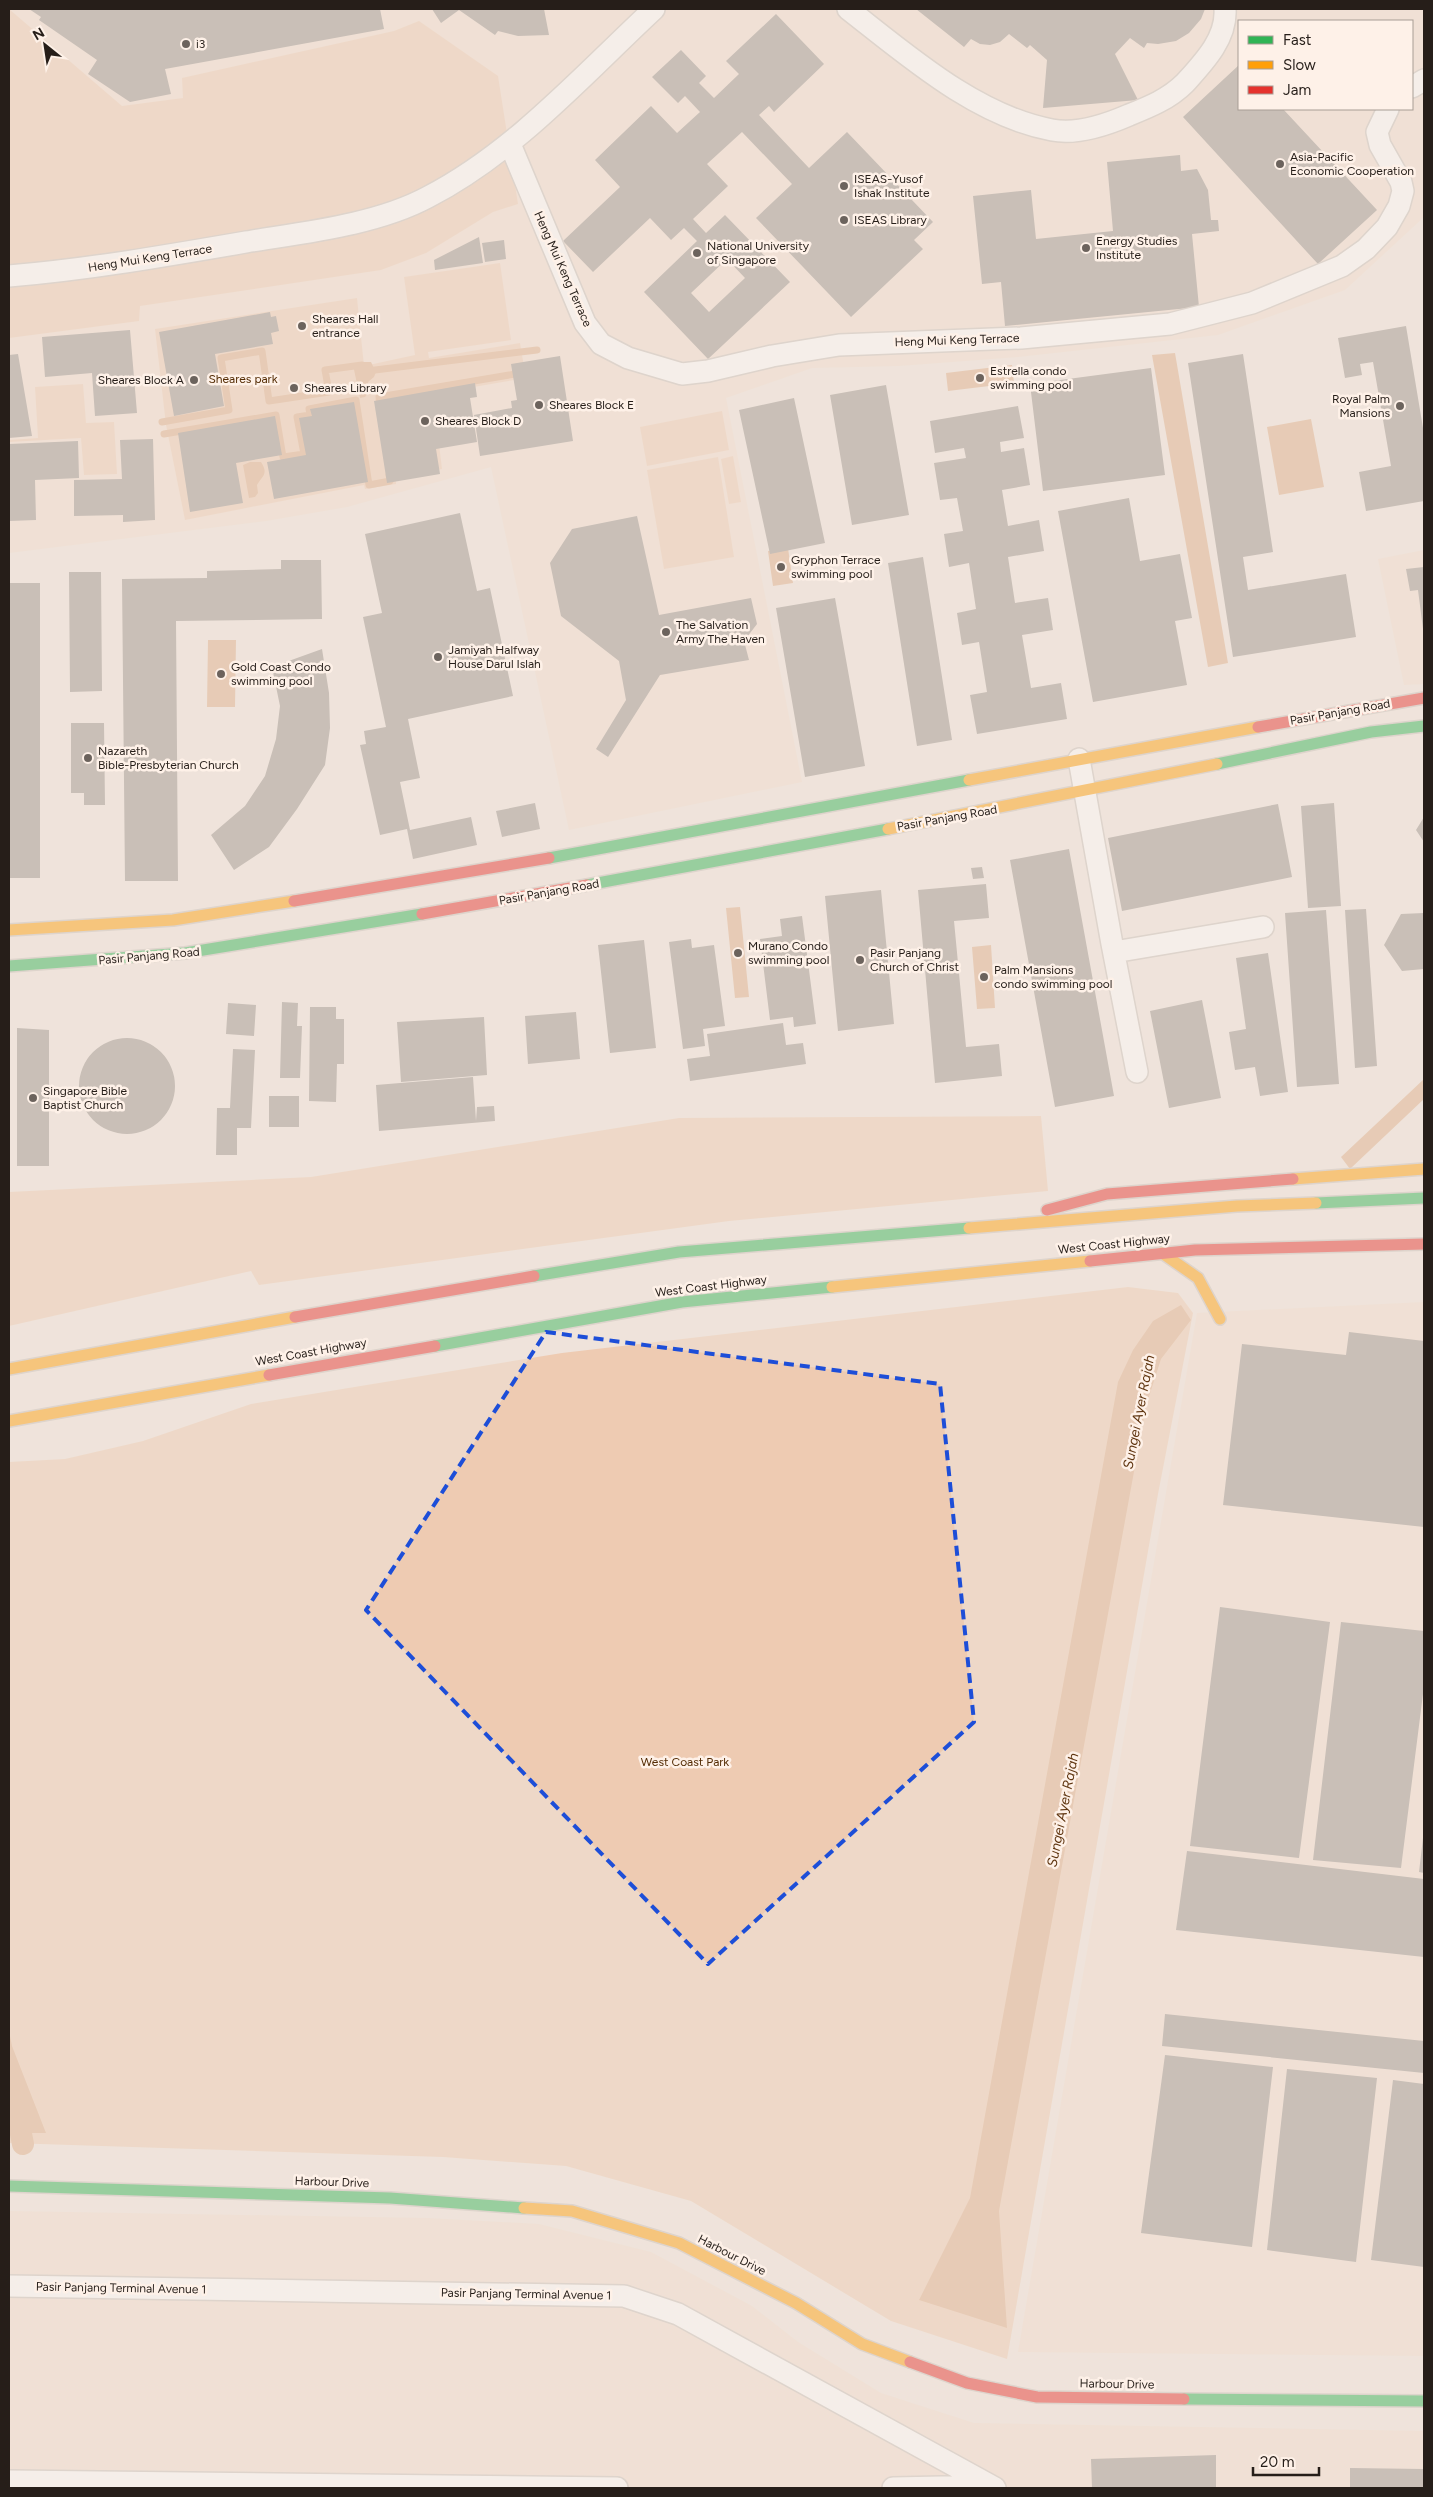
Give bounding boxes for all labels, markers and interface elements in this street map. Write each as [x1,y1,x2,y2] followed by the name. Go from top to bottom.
[20,20,70,70] north arrow
[1238,20,1413,110] legend
[30,24,48,44] text: N
[1283,31,1312,49] text: Fast
[196,37,205,51] place label: i3
[180,38,192,50] marker: i3
[1283,56,1316,74] text: Slow
[1283,81,1311,99] text: Jam
[1290,150,1414,178] place label: Asia-Pacific Economic Cooperation
[1274,158,1286,170] marker: Asia-Pacific Economic Cooperation
[854,172,930,200] place label: ISEAS-Yusof Ishak Institute
[838,180,850,192] marker: ISEAS-Yusof Ishak Institute
[531,209,595,329] street label: Heng Mui Keng Terrace
[854,213,927,227] place label: ISEAS Library
[838,214,850,226] marker: ISEAS Library
[1096,234,1178,262] place label: Energy Studies Institute
[707,239,810,267] place label: National University of Singapore
[87,241,213,275] street label: Heng Mui Keng Terrace
[1080,242,1092,254] marker: Energy Studies Institute
[691,247,703,259] marker: National University of Singapore
[312,312,378,340] place label: Sheares Hall entrance
[296,320,308,332] marker: Sheares Hall entrance
[894,331,1020,349] street label: Heng Mui Keng Terrace
[990,364,1071,392] place label: Estrella condo swimming pool
[209,372,278,386] park label: Sheares park
[974,372,986,384] marker: Estrella condo swimming pool
[98,373,184,387] place label: Sheares Block A
[188,374,200,386] marker: Sheares Block A
[304,381,387,395] place label: Sheares Library
[288,382,300,394] marker: Sheares Library
[1332,392,1390,420] place label: Royal Palm Mansions
[549,398,634,412] place label: Sheares Block E
[533,399,545,411] marker: Sheares Block E
[1394,400,1406,412] marker: Royal Palm Mansions
[435,414,521,428] place label: Sheares Block D
[419,415,431,427] marker: Sheares Block D
[791,553,881,581] place label: Gryphon Terrace swimming pool
[775,561,787,573] marker: Gryphon Terrace swimming pool
[676,618,765,646] place label: The Salvation Army The Haven
[660,626,672,638] marker: The Salvation Army The Haven
[448,643,541,671] place label: Jamiyah Halfway House Darul Islah
[432,651,444,663] marker: Jamiyah Halfway House Darul Islah
[231,660,331,688] place label: Gold Coast Condo swimming pool
[215,668,227,680] marker: Gold Coast Condo swimming pool
[1289,696,1391,728] street label: Pasir Panjang Road
[98,744,239,772] place label: Nazareth Bible-Presbyterian Church
[82,752,94,764] marker: Nazareth Bible-Presbyterian Church
[896,802,998,834] street label: Pasir Panjang Road
[498,876,600,908] street label: Pasir Panjang Road
[748,939,829,967] place label: Murano Condo swimming pool
[98,945,200,967] street label: Pasir Panjang Road
[870,946,959,974] place label: Pasir Panjang Church of Christ
[732,947,744,959] marker: Murano Condo swimming pool
[854,954,866,966] marker: Pasir Panjang Church of Christ
[994,963,1112,991] place label: Palm Mansions condo swimming pool
[978,971,990,983] marker: Palm Mansions condo swimming pool
[43,1084,127,1112] place label: Singapore Bible Baptist Church
[27,1092,39,1104] marker: Singapore Bible Baptist Church
[1057,1231,1171,1257] street label: West Coast Highway
[654,1272,768,1300] street label: West Coast Highway
[254,1335,368,1369] street label: West Coast Highway
[1120,1353,1158,1470] water label: Sungei Ayer Rajah
[1044,1751,1082,1868] water label: Sungei Ayer Rajah
[641,1755,729,1769] park label: West Coast Park
[294,2174,370,2190] street label: Harbour Drive
[696,2232,769,2278] street label: Harbour Drive
[36,2280,206,2296] street label: Pasir Panjang Terminal Avenue 1
[441,2286,611,2302] street label: Pasir Panjang Terminal Avenue 1
[1080,2376,1155,2392] street label: Harbour Drive
[1253,2444,1319,2476] scale bar
[1260,2453,1294,2471] text: 20 m

